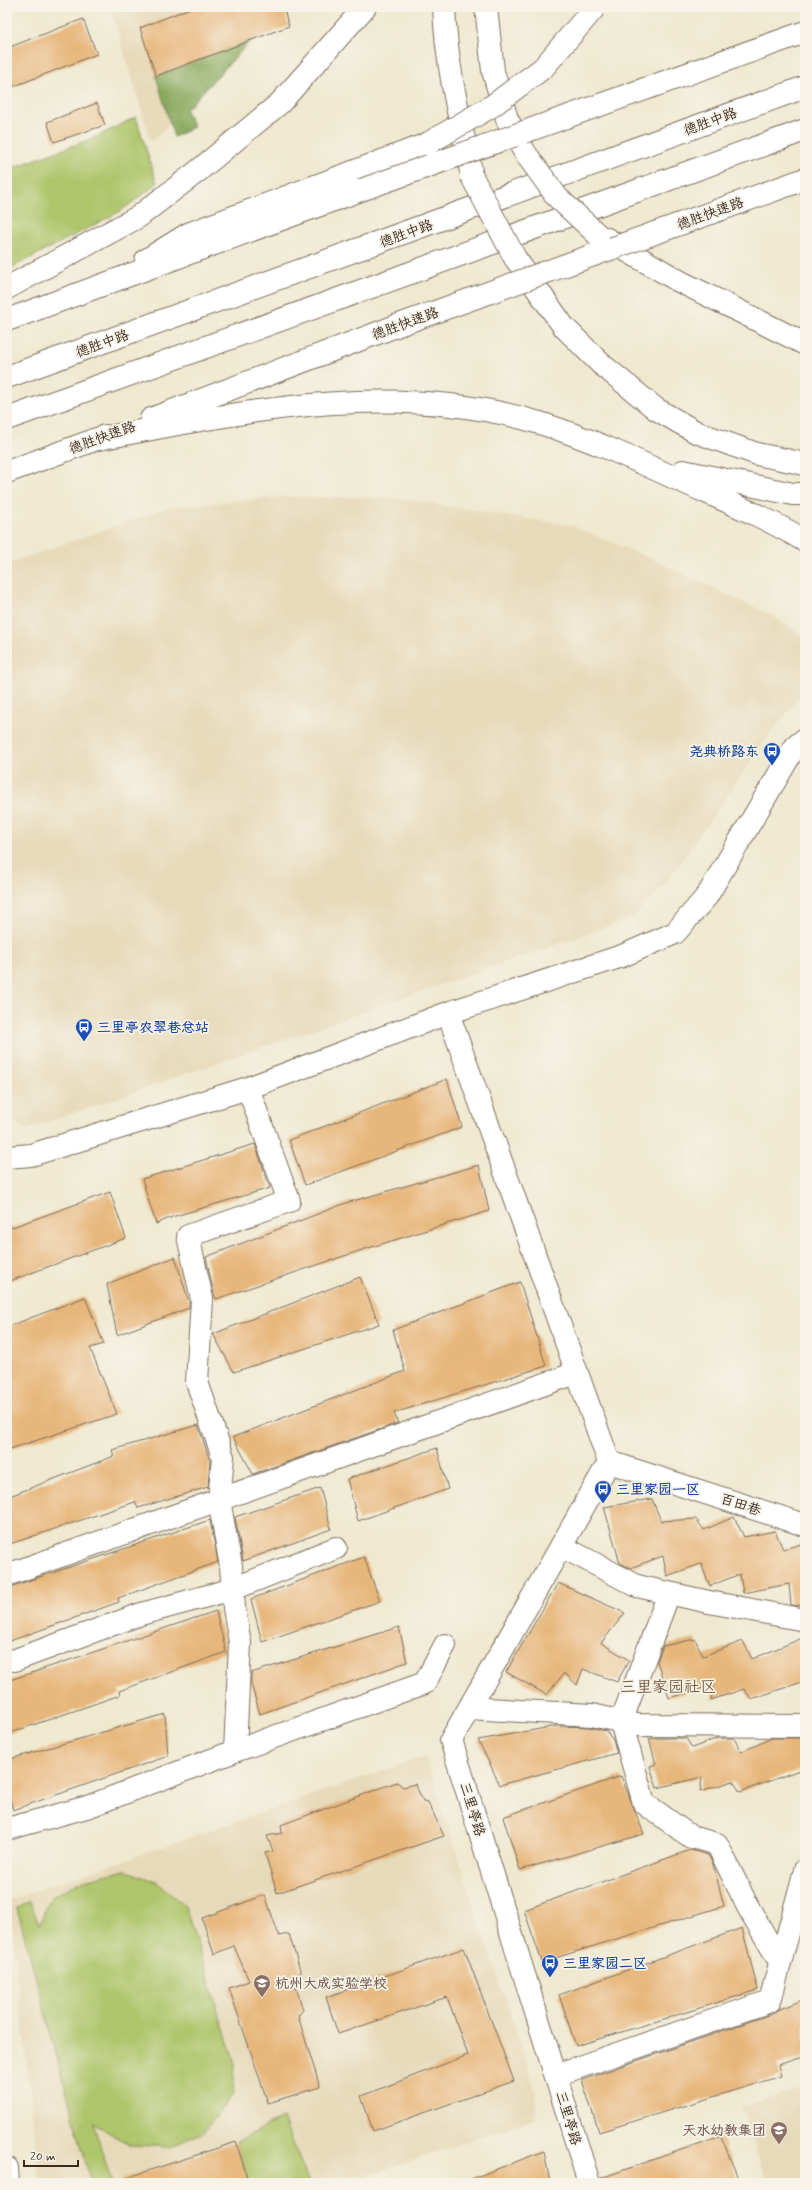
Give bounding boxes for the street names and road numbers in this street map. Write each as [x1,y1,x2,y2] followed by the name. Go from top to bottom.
[681,104,740,140] street label: 德胜中路
[674,194,746,234] street label: 德胜快速路
[377,216,436,252] street label: 德胜中路
[369,304,441,344] street label: 德胜快速路
[73,326,132,362] street label: 德胜中路
[66,418,138,458] street label: 德胜快速路
[718,1490,764,1520] street label: 百田巷
[455,1780,489,1839] street label: 三里亭路
[551,2089,585,2148] street label: 三里亭路

